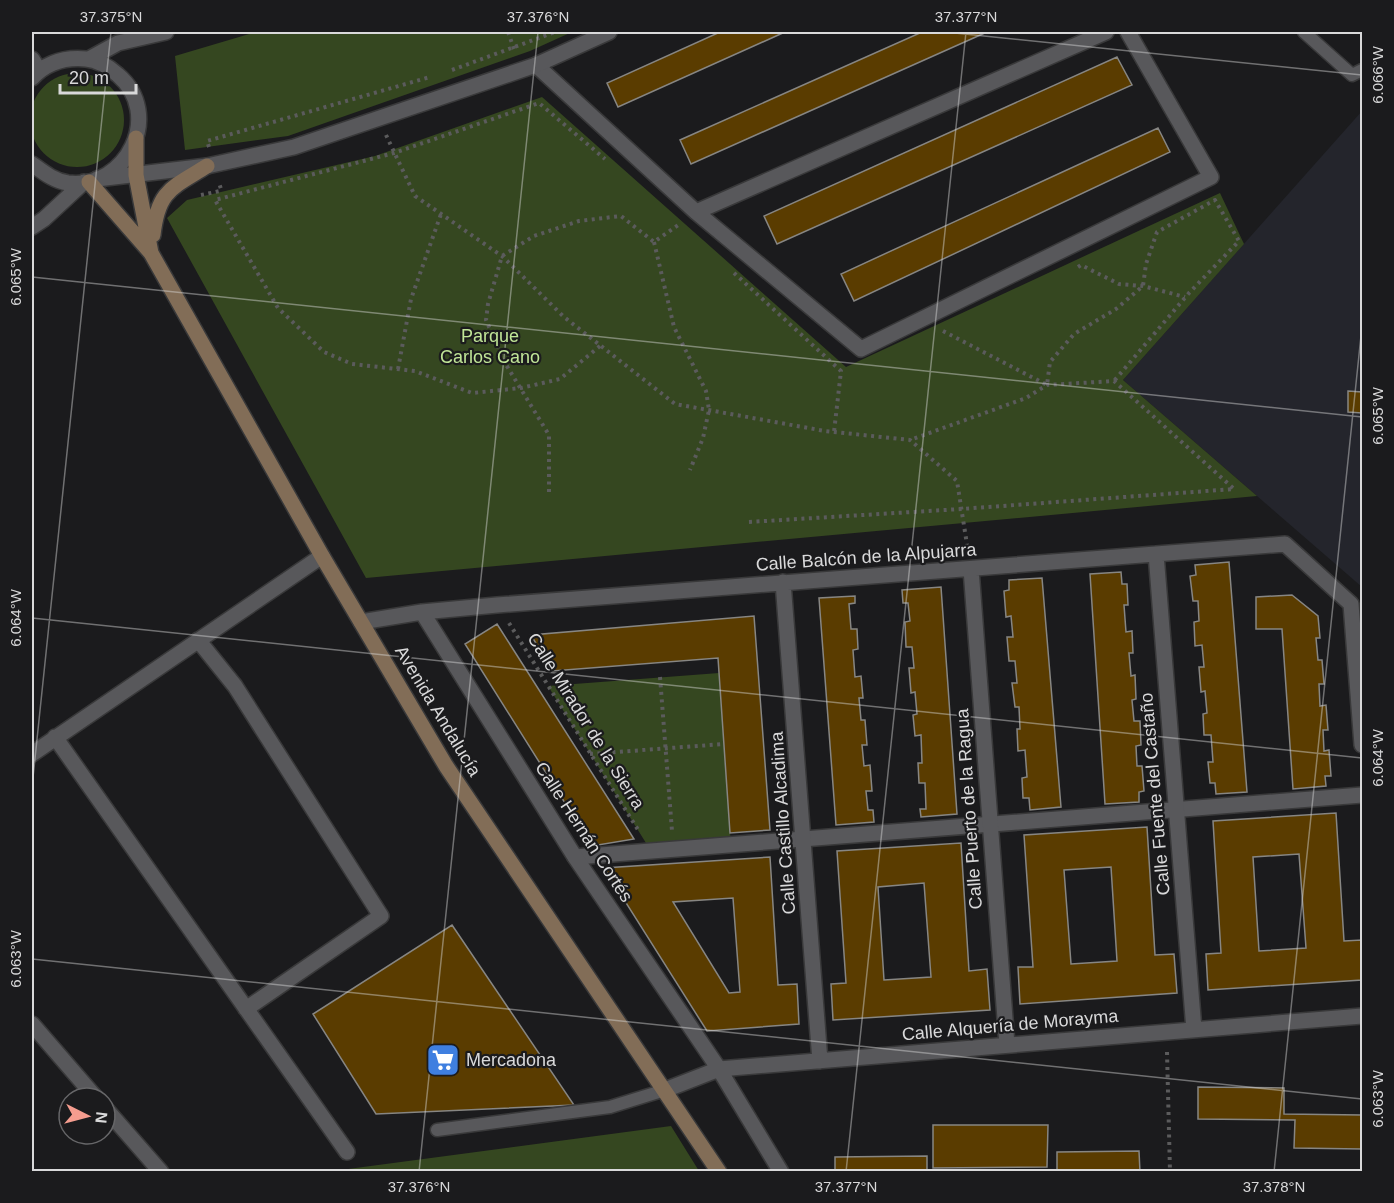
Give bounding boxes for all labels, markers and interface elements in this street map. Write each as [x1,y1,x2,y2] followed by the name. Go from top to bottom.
[80,8,142,25] text: 37.375°N
[507,8,569,25] text: 37.376°N
[935,8,997,25] text: 37.377°N
[1369,45,1386,104] text: 6.066°W
[60,57,136,95] scale bar
[69,68,109,88] text: 20 m
[7,247,24,306] text: 6.065°W
[440,326,540,367] park label: Parque Carlos Cano
[1369,386,1386,445] text: 6.065°W
[755,539,978,575] street label: Calle Balcón de la Alpujarra
[7,588,24,647] text: 6.064°W
[523,629,649,814] street label: Calle Mirador de la Sierra
[391,642,485,781] street label: Avenida Andalucía
[1136,692,1174,896] street label: Calle Fuente del Castaño
[952,707,986,910] street label: Calle Puerto de la Ragua
[1369,728,1386,787] text: 6.064°W
[767,730,799,915] street label: Calle Castillo Alcadima
[531,758,637,906] street label: Calle Hernán Cortés
[7,929,24,988] text: 6.063°W
[901,1005,1120,1044] street label: Calle Alquería de Morayma
[425,1042,461,1078] supermarket icon: Mercadona
[466,1050,557,1070] place label: Mercadona
[1369,1069,1386,1128] text: 6.063°W
[57,1086,117,1146] north arrow
[92,1111,110,1124] text: N
[388,1178,450,1195] text: 37.376°N
[815,1178,877,1195] text: 37.377°N
[1243,1178,1305,1195] text: 37.378°N

